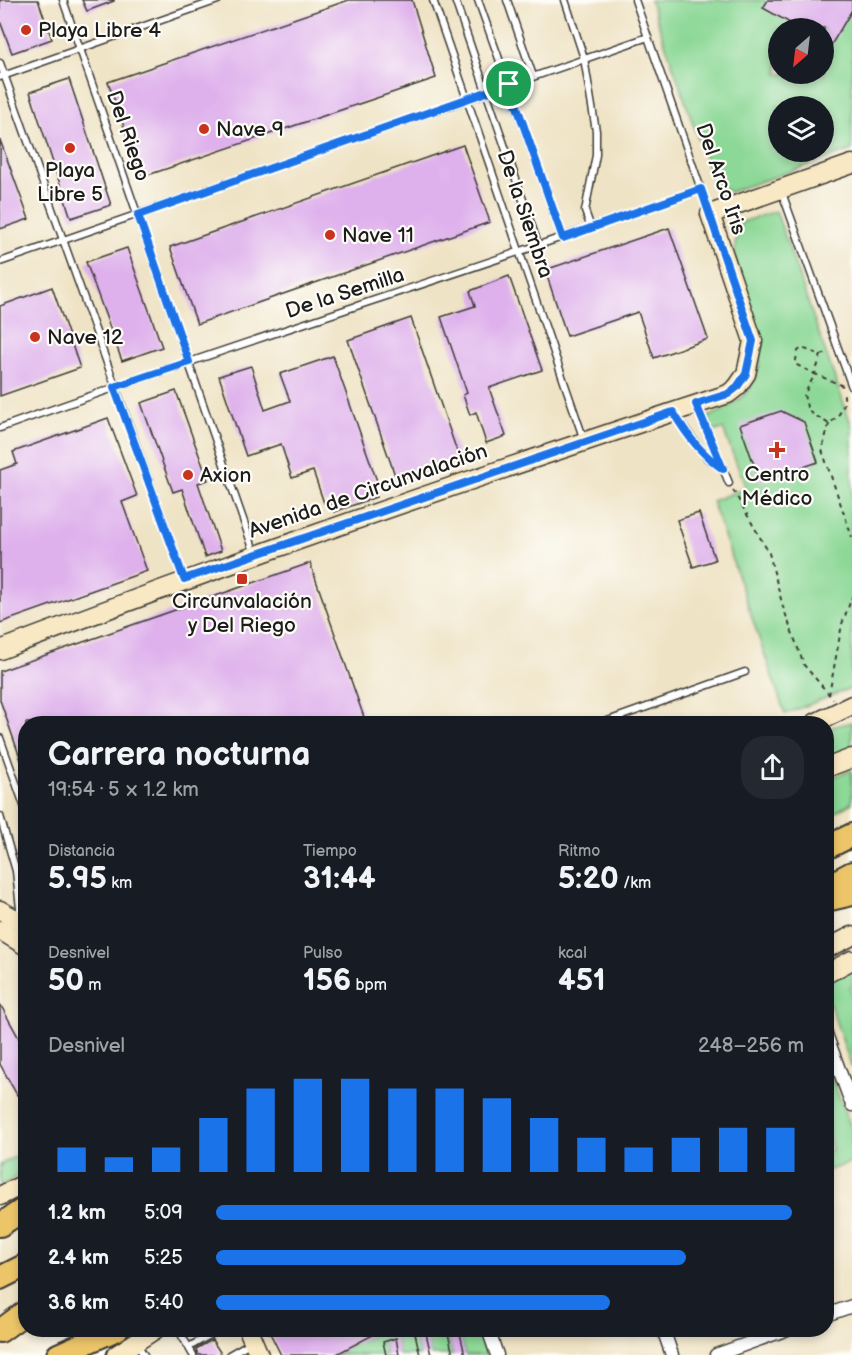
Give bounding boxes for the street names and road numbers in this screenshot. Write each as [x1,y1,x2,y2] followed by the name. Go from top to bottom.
[101,87,155,185] street label: Del Riego
[690,120,752,238] street label: Del Arco Iris
[491,147,559,281] street label: De la Siembra
[282,262,408,324] street label: De la Semilla
[245,438,491,544] street label: Avenida de Circunvalación

